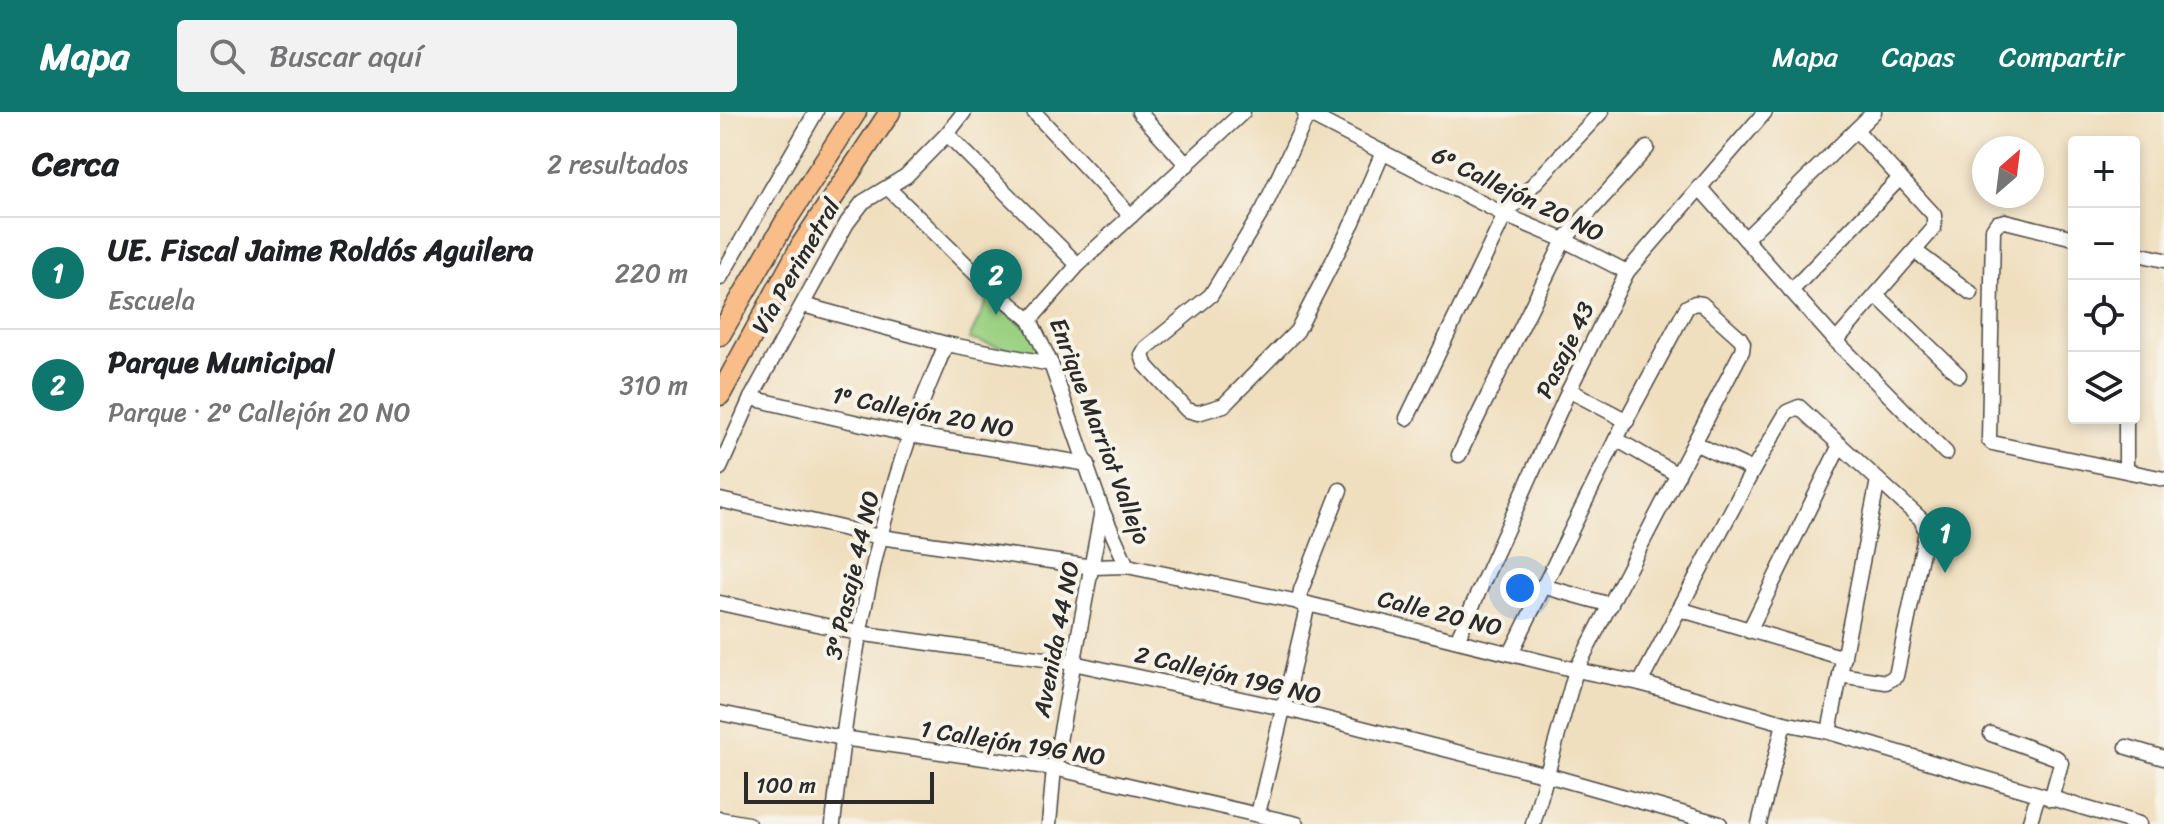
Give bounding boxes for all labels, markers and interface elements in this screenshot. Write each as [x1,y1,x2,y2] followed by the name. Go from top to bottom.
[177,20,737,92] search box
[40,23,129,90] text: Mapa
[269,29,422,83] text: Buscar aquí
[1772,32,1838,81] text: Mapa
[1882,32,1955,81] text: Capas
[1999,32,2124,81] text: Compartir
[205,34,249,78] icon: search
[32,134,119,194] text: Cerca
[1424,134,1612,254] street label: 6º Callejón 20 NO
[1972,136,2044,208] north arrow
[2068,136,2140,424] map controls
[2068,136,2140,208] button: +
[547,141,688,187] text: 2 resultados
[740,189,853,342] street label: Vía Perimetral
[2068,208,2140,280] button: −
[108,223,534,277] text: UE. Fiscal Jaime Roldós Aguilera
[970,249,1022,315] pin: 2
[52,250,64,296] text: 1
[615,250,688,296] text: 220 m
[108,277,195,323] text: Escuela
[2068,280,2140,352] button: locate
[1523,294,1607,406] street label: Pasaje 43
[1037,311,1163,551] street label: Enrique Marriot Vallejo
[108,335,334,389] text: Parque Municipal
[2068,352,2140,424] button: layers
[50,362,66,408] text: 2
[619,362,688,408] text: 310 m
[829,374,1017,450] street label: 1º Callejón 20 NO
[108,389,411,435] text: Parque · 2º Callejón 20 NO
[812,486,892,664] street label: 3º Pasaje 44 NO
[1919,507,1971,573] pin: 1
[1020,557,1092,722] street label: Avenida 44 NO
[1500,568,1540,608] your location
[1373,577,1507,649] street label: Calle 20 NO
[1131,633,1325,717] street label: 2 Callejón 19G NO
[918,708,1108,778] street label: 1 Callejón 19G NO
[756,766,816,805] text: 100 m
[744,768,934,804] scale bar

